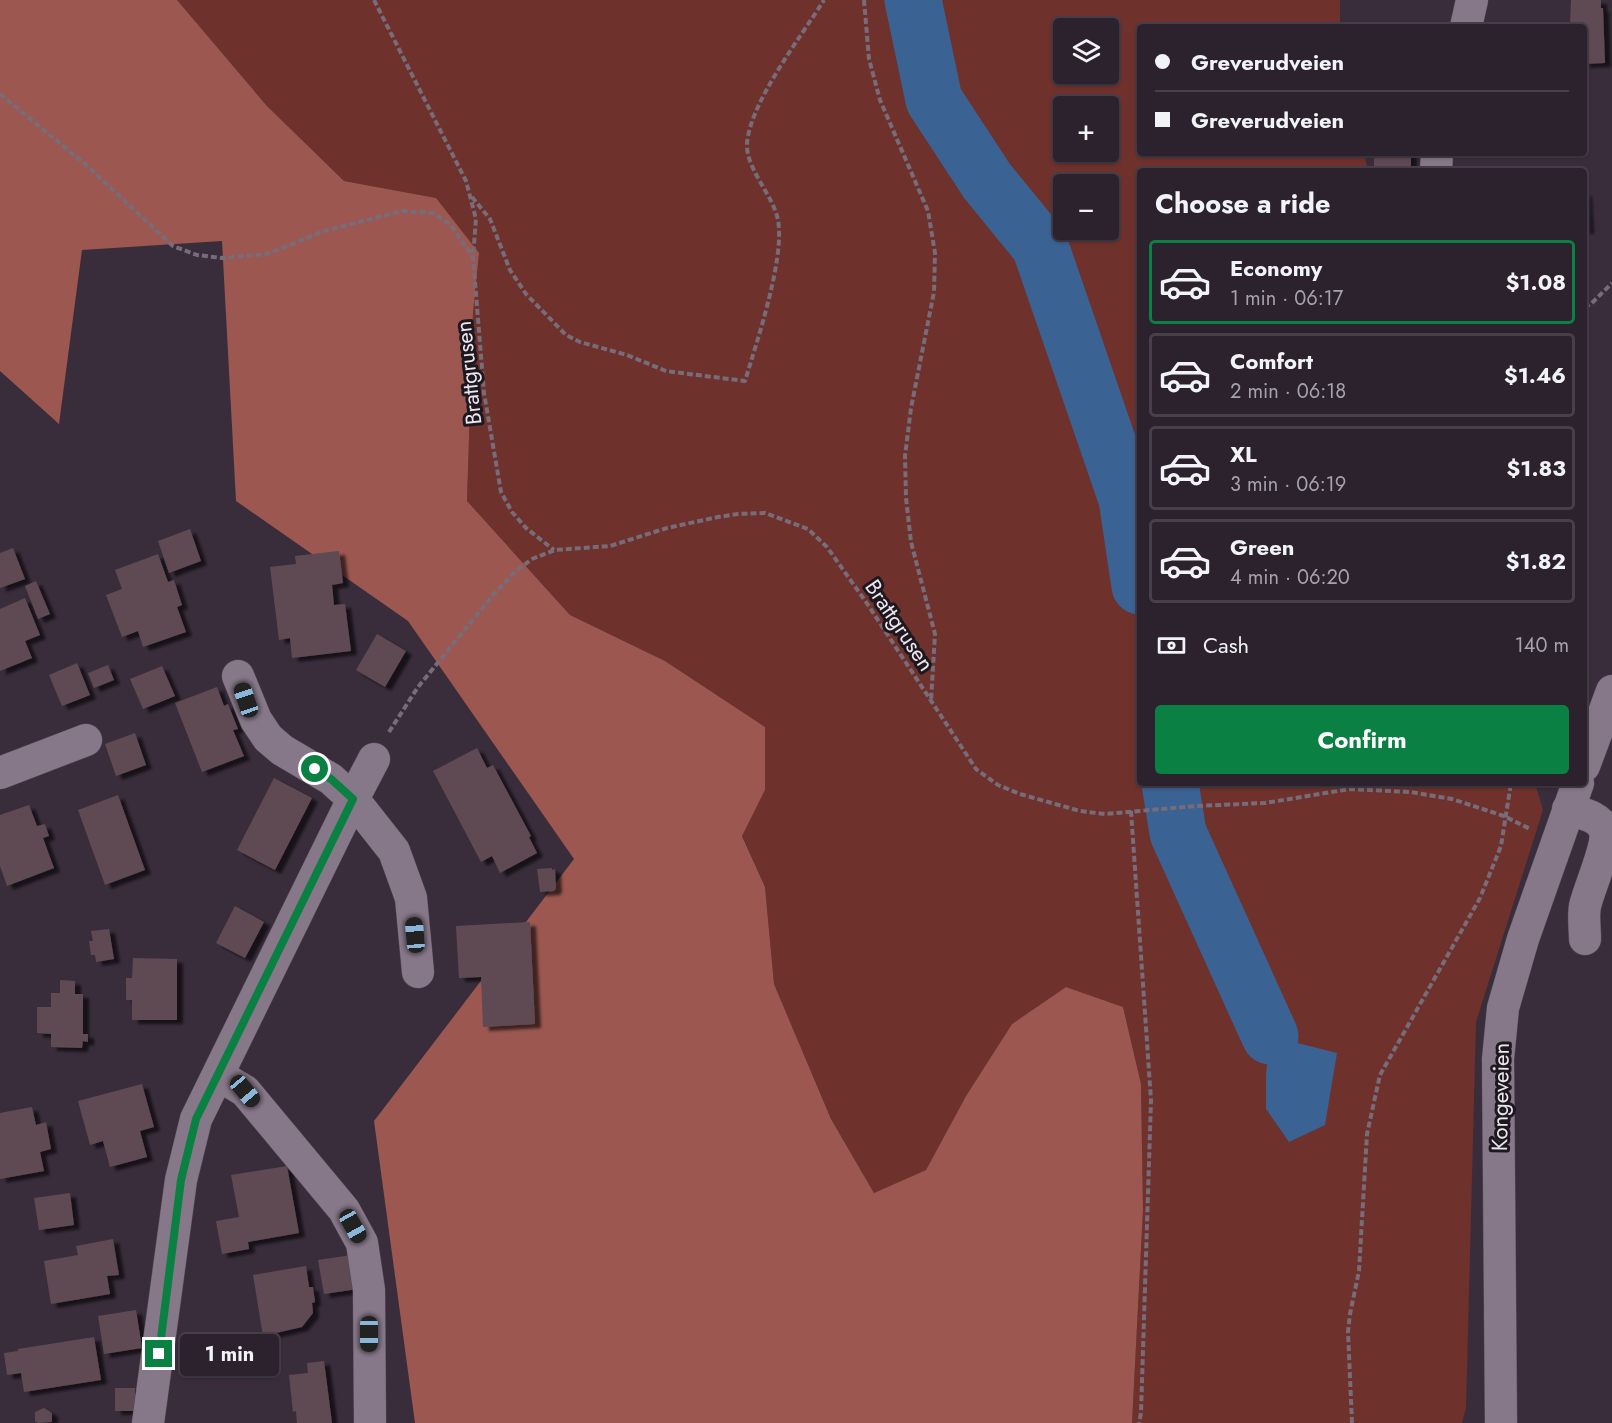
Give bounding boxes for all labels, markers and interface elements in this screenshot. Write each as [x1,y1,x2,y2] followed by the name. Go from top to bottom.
[1053,18,1119,240] map controls
[1053,18,1119,84] button: layers
[1191,46,1344,78] text: Greverudveien
[1053,96,1119,162] button: +
[1191,104,1344,136] text: Greverudveien
[1053,174,1119,240] button: −
[1155,184,1330,223] text: Choose a ride
[1230,252,1322,284] text: Economy
[1158,255,1212,309] icon: car
[1506,266,1566,298] text: $1.08
[1230,284,1343,313] text: 1 min · 06:17
[447,319,489,427] street label: Brattgrusen
[1230,345,1313,377] text: Comfort
[1158,348,1212,402] icon: car
[1504,359,1566,391] text: $1.46
[1230,377,1346,406] text: 2 min · 06:18
[1230,438,1257,470] text: XL
[1158,441,1212,495] icon: car
[1507,452,1566,484] text: $1.83
[1230,470,1346,499] text: 3 min · 06:19
[1230,531,1294,563] text: Green
[1158,534,1212,588] icon: car
[1506,545,1566,577] text: $1.82
[1230,563,1350,592] text: 4 min · 06:20
[858,573,942,677] street label: Brattgrusen
[1155,629,1188,662] icon: cash
[1203,629,1249,661] text: Cash
[1515,631,1569,660] text: 140 m
[232,680,260,720] car
[1155,705,1569,774] button: Confirm
[301,755,328,782] route start
[404,916,426,954] car
[1483,1043,1517,1151] street label: Kongeveien
[227,1071,263,1111] car
[336,1206,370,1246] car
[360,1316,378,1352] car
[180,1333,279,1375] callout: 1 min
[145,1340,172,1367] route end
[205,1340,254,1369] text: 1 min

